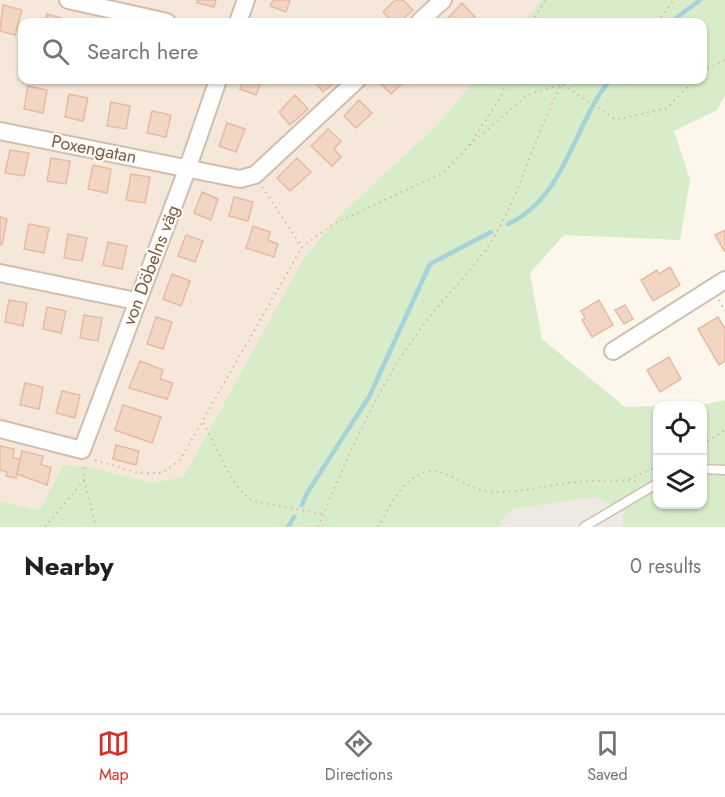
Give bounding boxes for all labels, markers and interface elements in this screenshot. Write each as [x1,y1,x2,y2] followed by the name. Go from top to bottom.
[18,18,707,84] search box
[39,35,72,68] icon: search
[87,35,198,67] text: Search here
[49,128,139,170] street label: Poxengatan
[116,201,186,329] street label: von Döbelns väg
[653,401,707,509] map controls
[653,401,707,455] button: locate
[653,455,707,509] button: layers
[24,547,113,585] text: Nearby
[630,552,701,581] text: 0 results
[97,727,130,786] tab: Map
[325,727,393,786] tab: Directions
[587,727,628,786] tab: Saved

